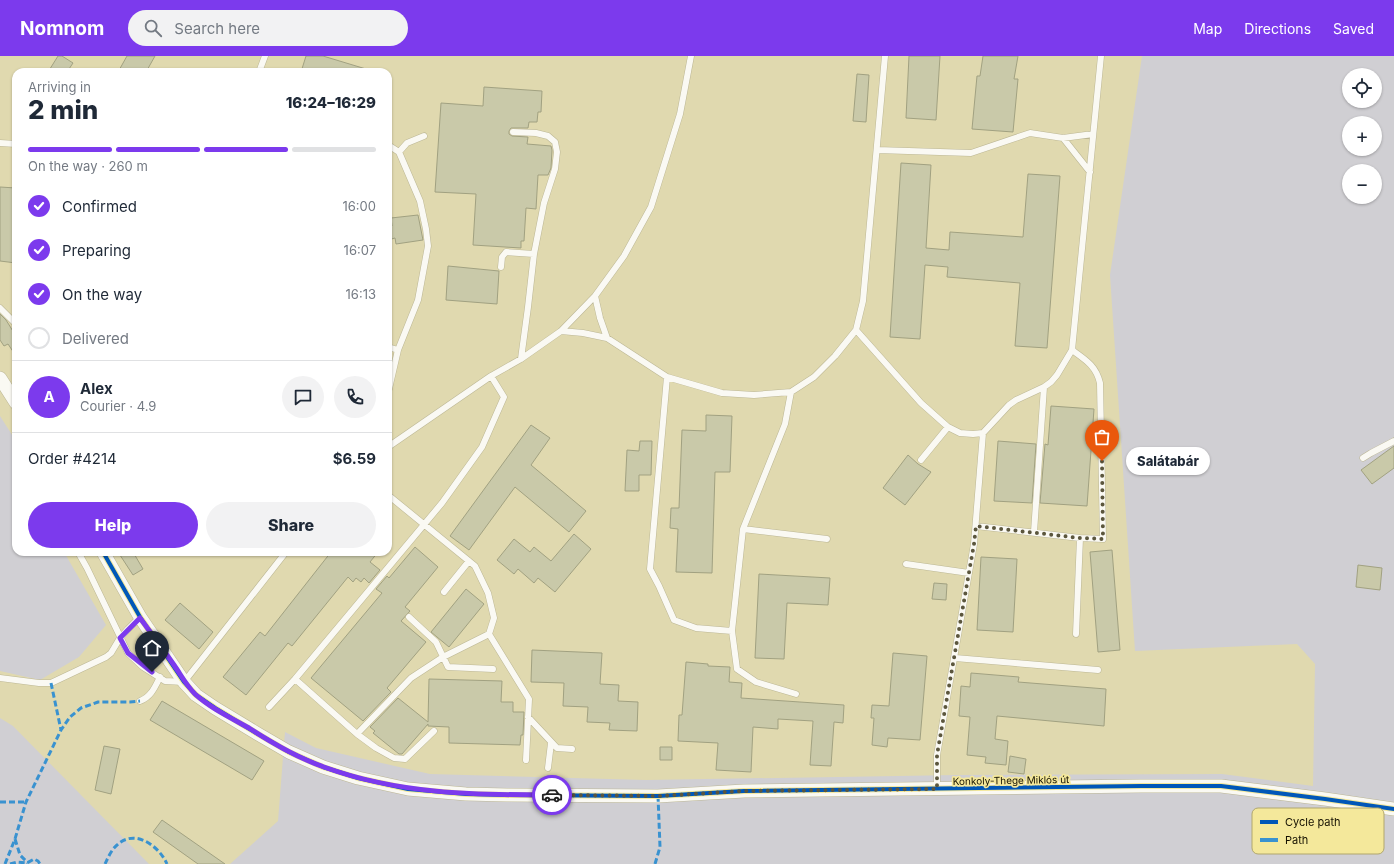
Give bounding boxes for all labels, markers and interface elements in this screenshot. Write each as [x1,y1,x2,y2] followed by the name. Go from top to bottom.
[128,10,408,46] search box
[20,17,104,40] text: Nomnom
[142,17,164,39] icon: search
[174,19,260,38] text: Search here
[1193,20,1222,37] text: Map
[1244,20,1311,37] text: Directions
[1333,20,1374,37] text: Saved
[1342,68,1382,204] map controls
[1342,68,1382,108] button: locate
[28,79,91,95] text: Arriving in
[286,93,376,112] text: 16:24–16:29
[28,94,98,125] text: 2 min
[1342,116,1382,156] button: +
[28,158,148,174] text: On the way · 260 m
[1342,164,1382,204] button: −
[28,195,50,217] icon: check
[62,197,137,216] text: Confirmed
[343,198,376,214] text: 16:00
[28,239,50,261] icon: check
[62,241,131,260] text: Preparing
[344,242,376,258] text: 16:07
[28,283,50,305] icon: check
[62,285,142,304] text: On the way
[346,286,376,302] text: 16:13
[62,329,129,348] text: Delivered
[282,376,324,418] button: chat
[334,376,376,418] button: phone
[80,379,113,398] text: Alex
[43,387,55,406] text: A
[80,398,156,414] text: Courier · 4.9
[1085,420,1119,461] pin
[1091,426,1113,448] icon: bag
[1126,447,1210,475] callout: Salátabár
[28,449,117,468] text: Order #4214
[333,449,376,468] text: $6.59
[1137,453,1199,469] text: Salátabár
[28,502,198,548] button: Help
[206,502,376,548] button: Share
[135,631,169,672] pin
[141,637,163,659] icon: home
[953,773,1070,787] street label: Konkoly-Thege Miklós út
[532,775,572,815] courier
[541,784,563,806] icon: car
[1252,808,1384,854] legend
[1285,815,1341,829] text: Cycle path
[1285,833,1308,847] text: Path

